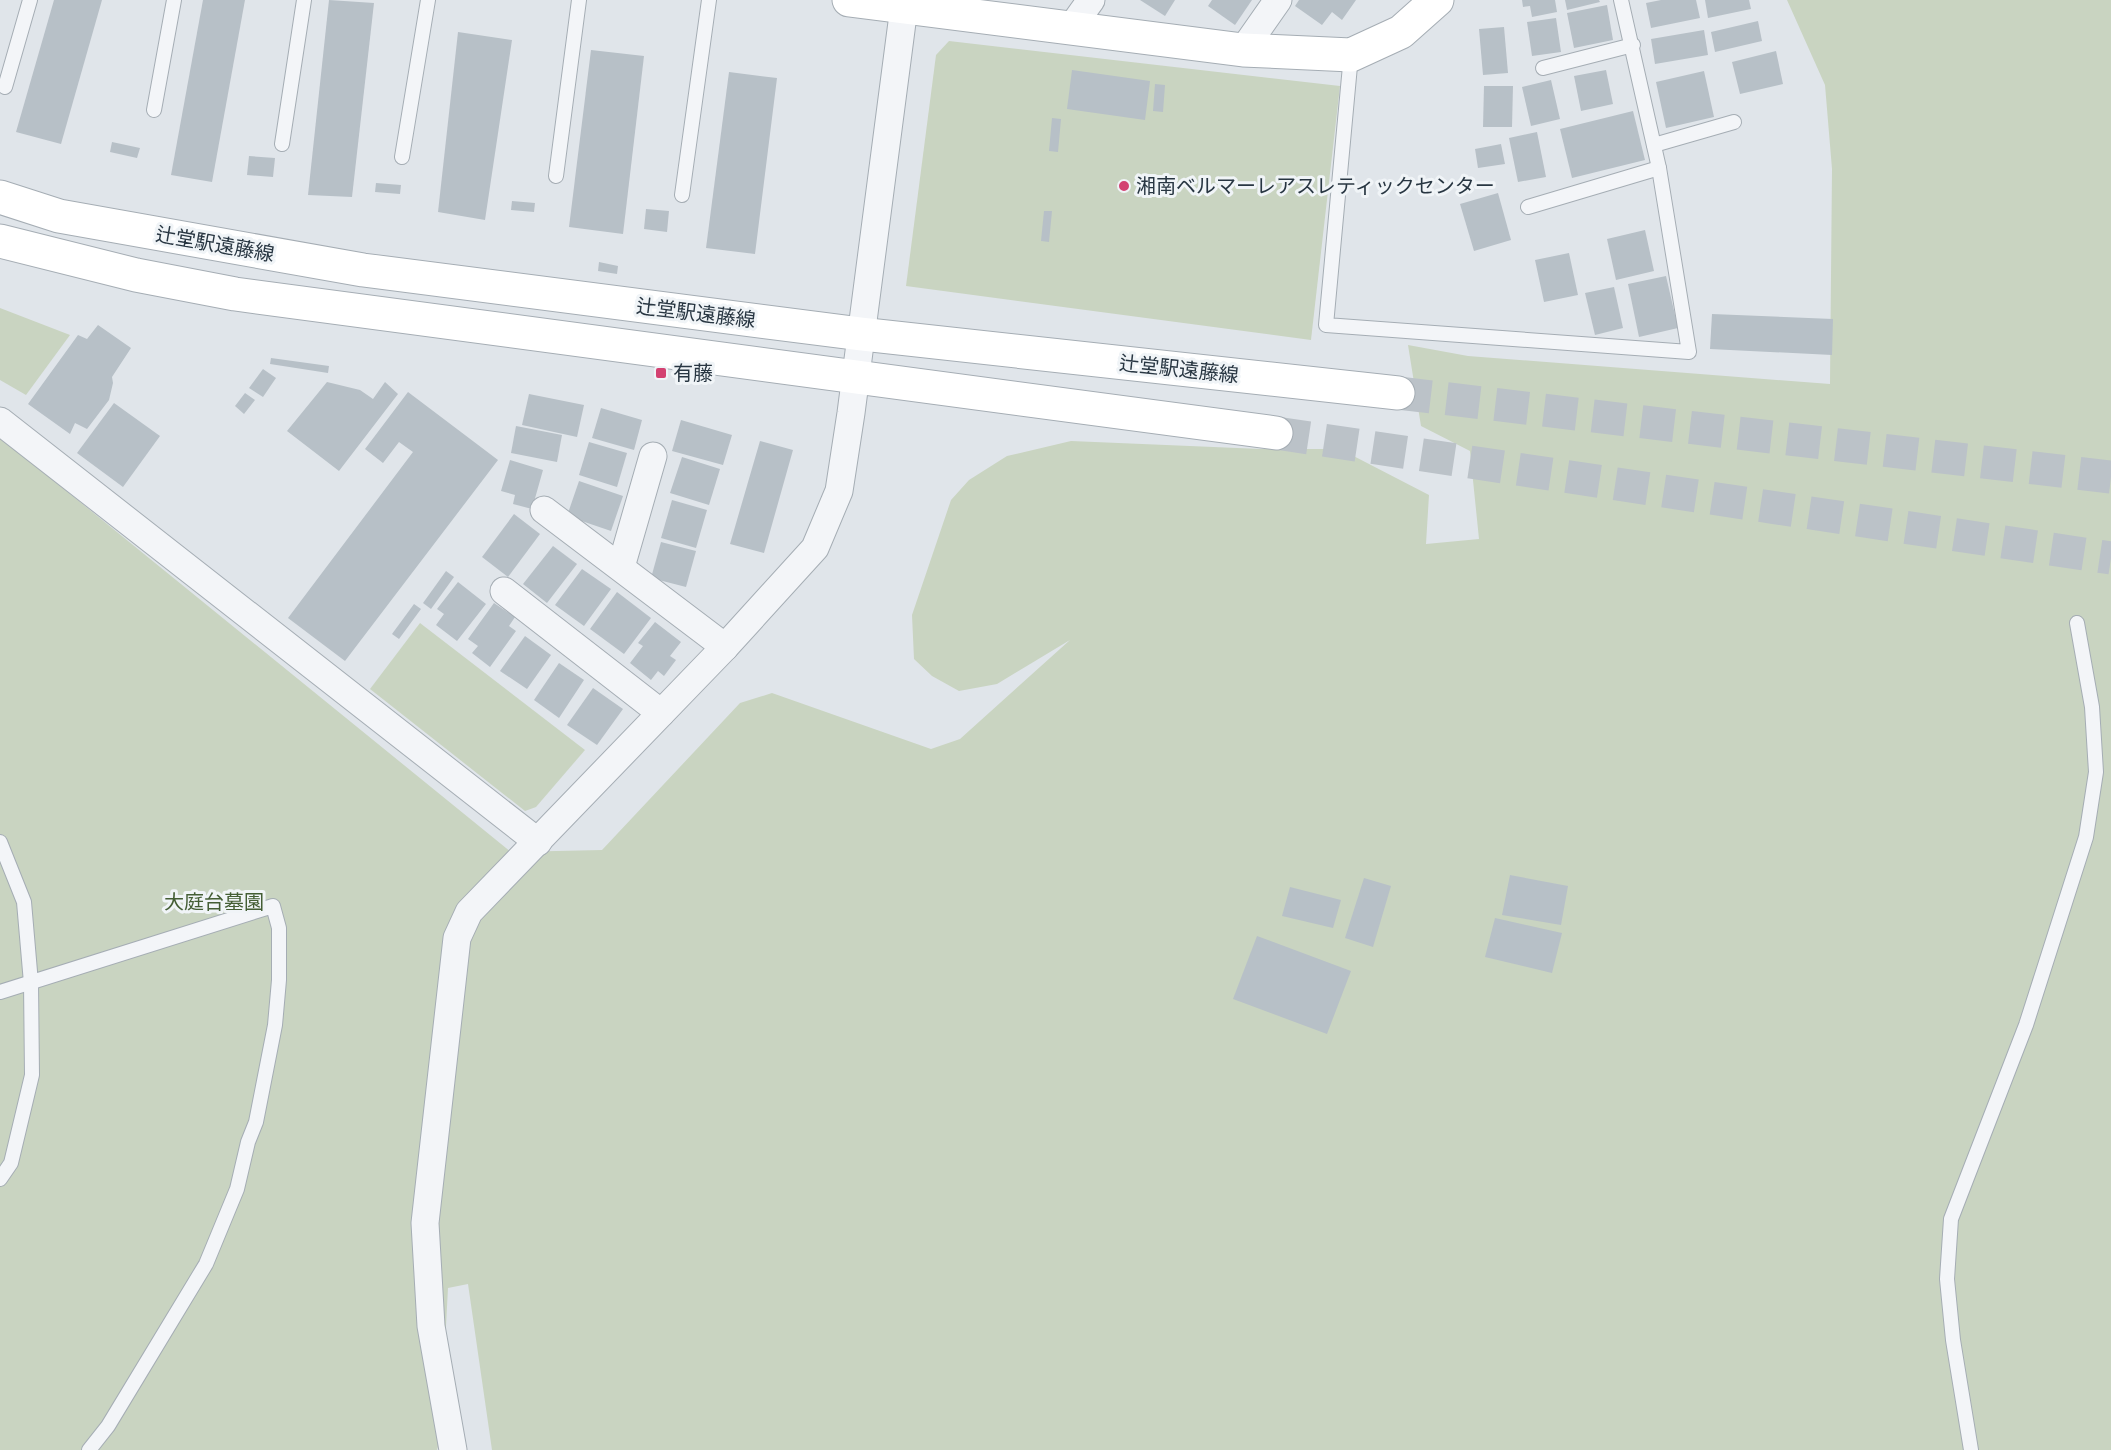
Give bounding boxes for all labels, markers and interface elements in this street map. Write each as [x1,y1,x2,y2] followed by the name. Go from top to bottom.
[1136,173,1495,199] place label: 湘南ベルマーレアスレティックセンター
[1117,179,1131,193] marker: 湘南ベルマーレアスレティックセンター
[154,221,276,267] street label: 辻堂駅遠藤線
[635,293,757,333] street label: 辻堂駅遠藤線
[1118,350,1240,388] street label: 辻堂駅遠藤線
[673,360,713,386] place label: 有藤
[654,366,668,380] marker: 有藤
[164,889,264,915] park label: 大庭台墓園

